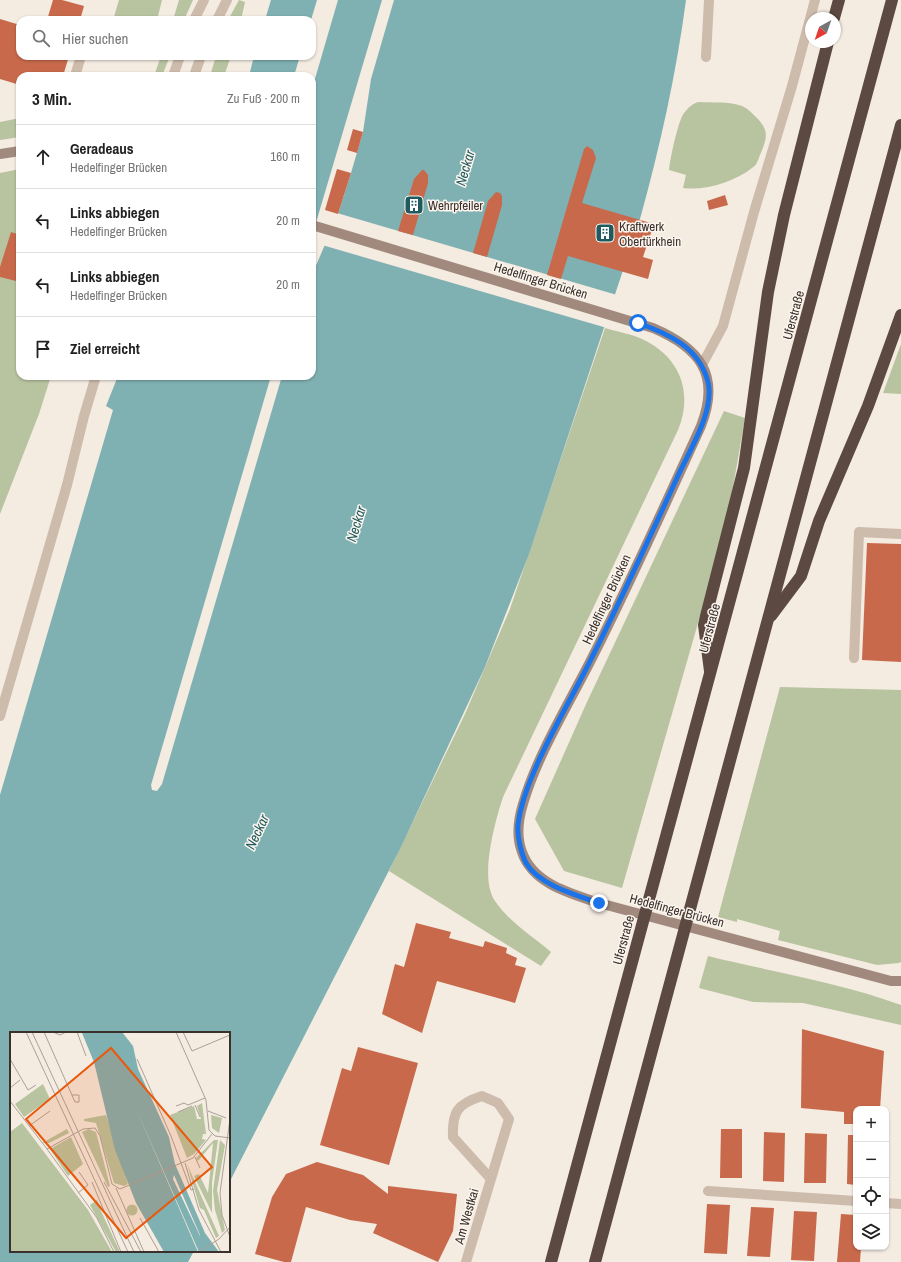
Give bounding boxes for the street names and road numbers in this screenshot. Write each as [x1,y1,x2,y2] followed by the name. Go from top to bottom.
[492,258,590,303] street label: Hedelfinger Brücken
[779,289,808,342] street label: Uferstraße
[578,552,635,647] street label: Hedelfinger Brücken
[695,602,724,655] street label: Uferstraße
[628,890,726,931] street label: Hedelfinger Brücken
[609,914,638,967] street label: Uferstraße
[450,1186,483,1247] street label: Am Westkai

